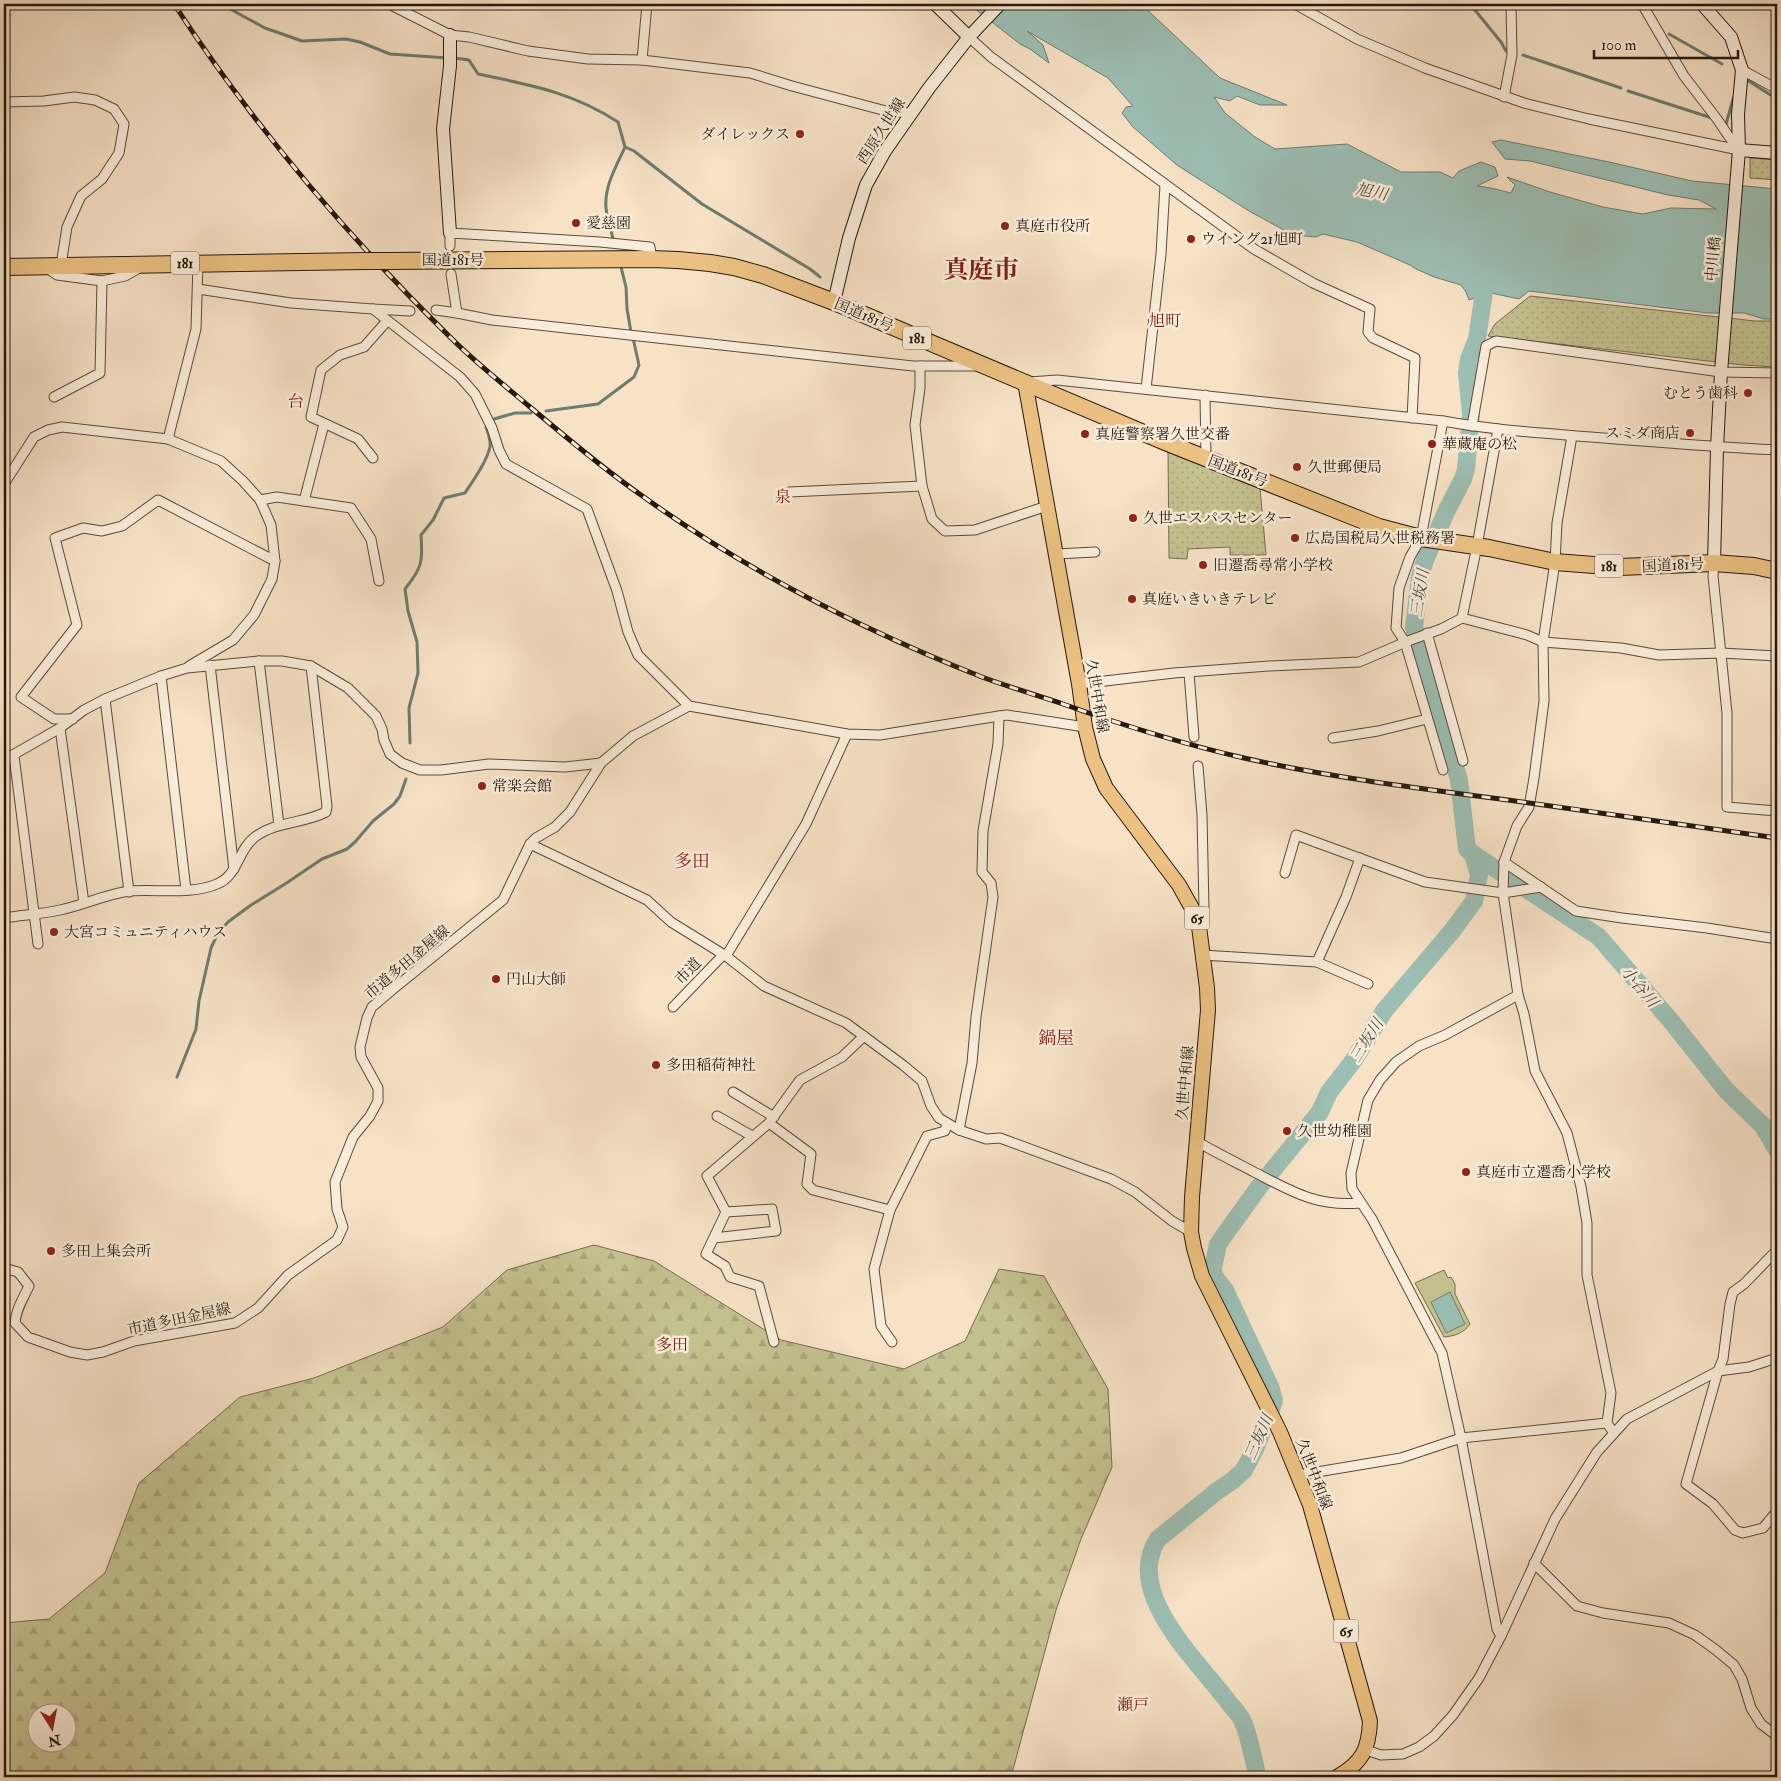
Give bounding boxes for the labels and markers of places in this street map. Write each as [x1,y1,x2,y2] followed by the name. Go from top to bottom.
[701,125,790,144] place label: ダイレックス
[794,128,806,140] marker: ダイレックス
[586,214,631,233] place label: 愛慈園
[570,217,582,229] marker: 愛慈園
[1015,217,1090,236] place label: 真庭市役所
[999,220,1011,232] marker: 真庭市役所
[1201,230,1303,249] place label: ウイング21旭町
[1185,233,1197,245] marker: ウイング21旭町
[1663,384,1738,403] place label: むとう歯科
[1742,387,1754,399] marker: むとう歯科
[1605,424,1680,443] place label: スミダ商店
[1095,425,1230,444] place label: 真庭警察署久世交番
[1684,427,1696,439] marker: スミダ商店
[1079,428,1091,440] marker: 真庭警察署久世交番
[1442,435,1517,454] place label: 華蔵庵の松
[1426,438,1438,450] marker: 華蔵庵の松
[1307,458,1382,477] place label: 久世郵便局
[1291,461,1303,473] marker: 久世郵便局
[1143,509,1292,528] place label: 久世エスパスセンター
[1127,512,1139,524] marker: 久世エスパスセンター
[1305,529,1455,548] place label: 広島国税局久世税務署
[1289,532,1301,544] marker: 広島国税局久世税務署
[1213,556,1333,575] place label: 旧遷喬尋常小学校
[1197,559,1209,571] marker: 旧遷喬尋常小学校
[1142,590,1277,609] place label: 真庭いきいきテレビ
[1126,593,1138,605] marker: 真庭いきいきテレビ
[492,777,552,796] place label: 常楽会館
[476,780,488,792] marker: 常楽会館
[64,923,227,942] place label: 大宮コミュニティハウス
[48,926,60,938] marker: 大宮コミュニティハウス
[506,970,566,989] place label: 円山大師
[490,973,502,985] marker: 円山大師
[666,1056,756,1075] place label: 多田稲荷神社
[650,1059,662,1071] marker: 多田稲荷神社
[1297,1122,1372,1141] place label: 久世幼稚園
[1281,1125,1293,1137] marker: 久世幼稚園
[1476,1163,1611,1182] place label: 真庭市立遷喬小学校
[1460,1166,1472,1178] marker: 真庭市立遷喬小学校
[61,1242,151,1261] place label: 多田上集会所
[45,1245,57,1257] marker: 多田上集会所

